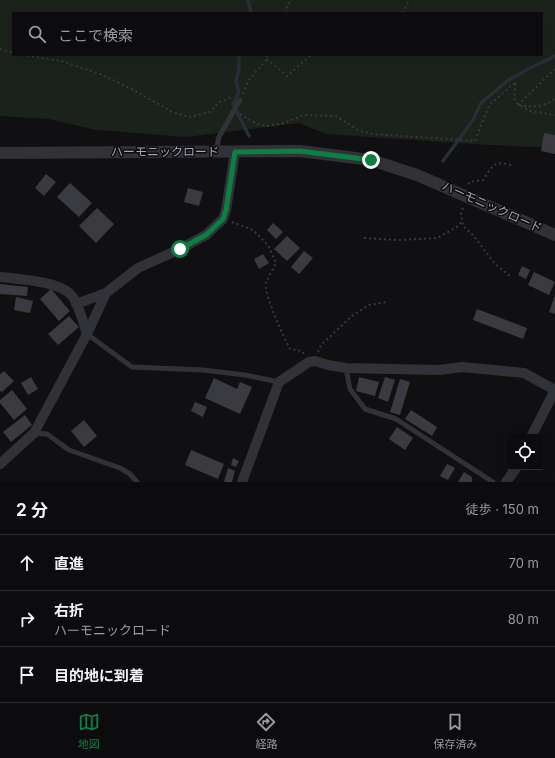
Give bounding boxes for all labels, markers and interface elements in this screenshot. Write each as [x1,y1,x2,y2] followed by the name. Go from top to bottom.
[12,12,543,56] search box
[26,23,48,45] icon: search
[58,26,133,45] text: ここで検索
[111,144,219,159] street label: ハーモニックロード
[362,151,380,169] route end
[440,178,545,235] street label: ハーモニックロード
[171,240,189,258] route start
[507,434,543,470] map controls
[507,434,543,470] button: locate
[16,500,48,520] text: 2 分
[466,501,539,517] text: 徒歩 · 150 m
[16,552,38,574] icon: ahead
[54,554,84,573] text: 直進
[509,555,539,571] text: 70 m
[54,601,84,620] text: 右折
[16,608,38,630] icon: right
[508,611,539,627] text: 80 m
[54,622,171,638] text: ハーモニックロード
[16,664,38,686] icon: arrive
[54,666,144,685] text: 目的地に到着
[78,711,100,751] tab: 地図
[255,711,277,751] tab: 経路
[433,711,477,751] tab: 保存済み

